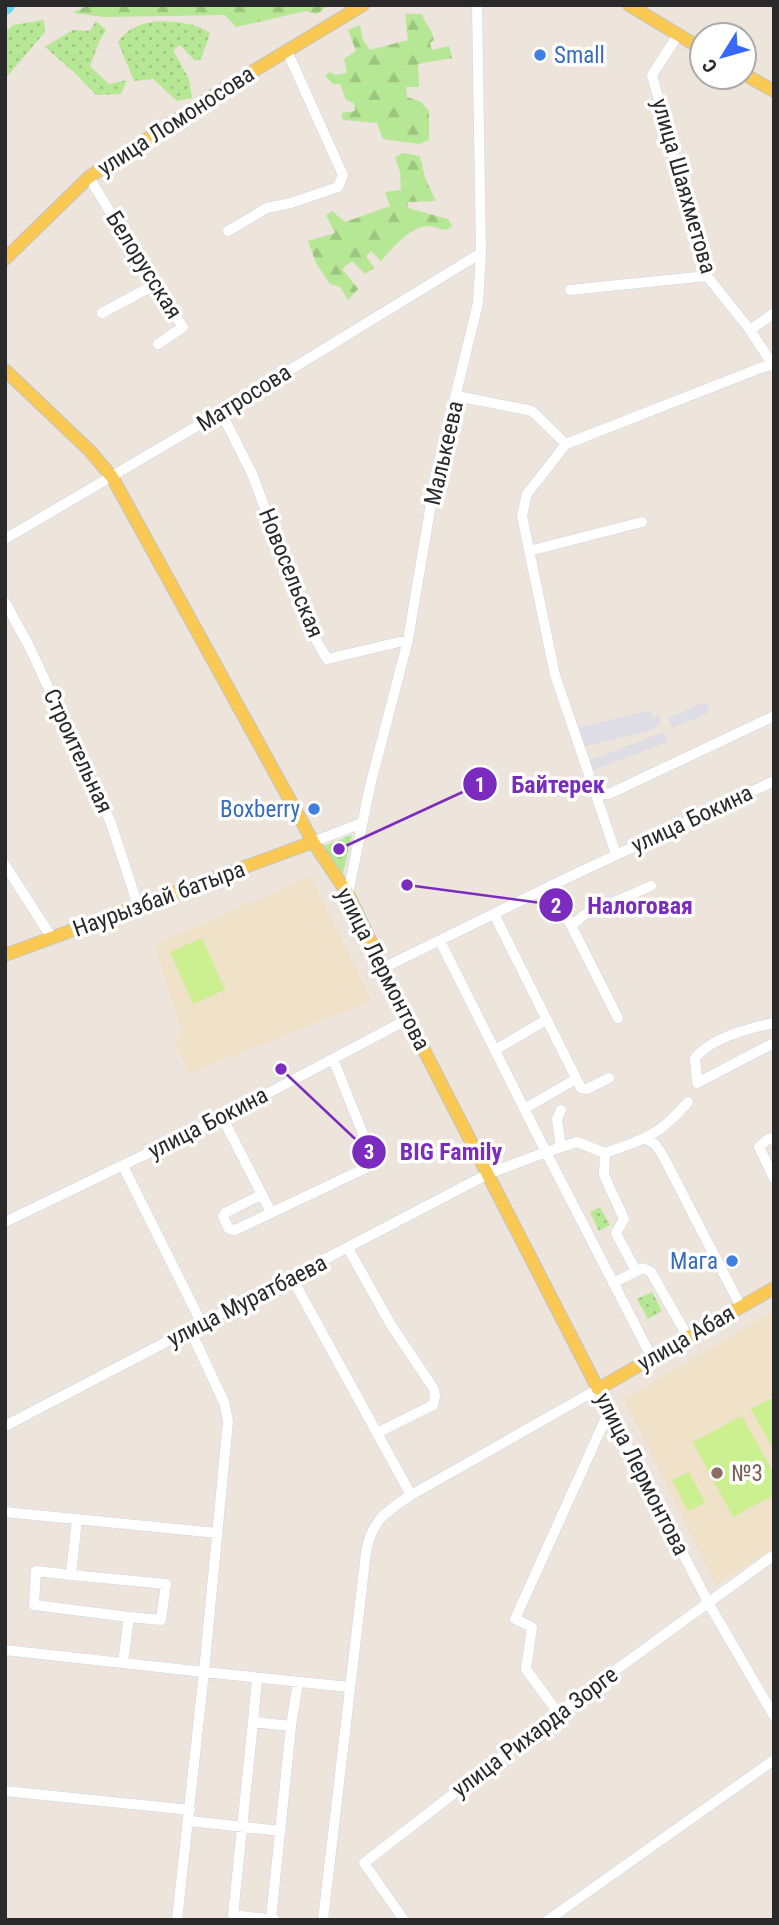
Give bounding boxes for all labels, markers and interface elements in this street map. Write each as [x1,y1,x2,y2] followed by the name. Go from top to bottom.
[688,21,758,91] north arrow
[554,42,605,69] place label: Small
[532,47,548,63] marker: Small
[697,55,722,77] text: С
[93,60,259,182] street label: улица Ломоносова
[646,95,722,277] street label: улица Шаяхметова
[100,206,188,324] street label: Белорусская
[192,359,296,437] street label: Матросова
[419,398,469,508] street label: Малькеева
[253,504,329,642] street label: Новосельская
[38,685,118,817] street label: Строительная
[463,762,619,807] callout: Байтерек
[511,771,605,799] text: Байтерек
[475,773,485,797] text: 1
[627,779,757,859] street label: улица Бокина
[220,796,300,823] place label: Boxberry
[306,801,322,817] marker: Boxberry
[69,855,249,943] street label: Наурызбай батыра
[330,883,436,1055] street label: улица Лермонтова
[538,883,707,928] callout: Налоговая
[587,892,693,920] text: Налоговая
[551,894,561,918] text: 2
[144,1081,272,1165] street label: улица Бокина
[351,1130,517,1175] callout: BIG Family
[400,1138,503,1166] text: BIG Family
[364,1140,374,1164] text: 3
[670,1248,718,1275] place label: Мага
[163,1249,331,1353] street label: улица Муратбаева
[724,1253,740,1269] marker: Мага
[633,1299,739,1377] street label: улица Абая
[589,1388,695,1560] street label: улица Лермонтова
[731,1460,763,1487] place label: №3
[709,1465,725,1481] marker: №3
[447,1661,623,1803] street label: улица Рихарда Зорге

